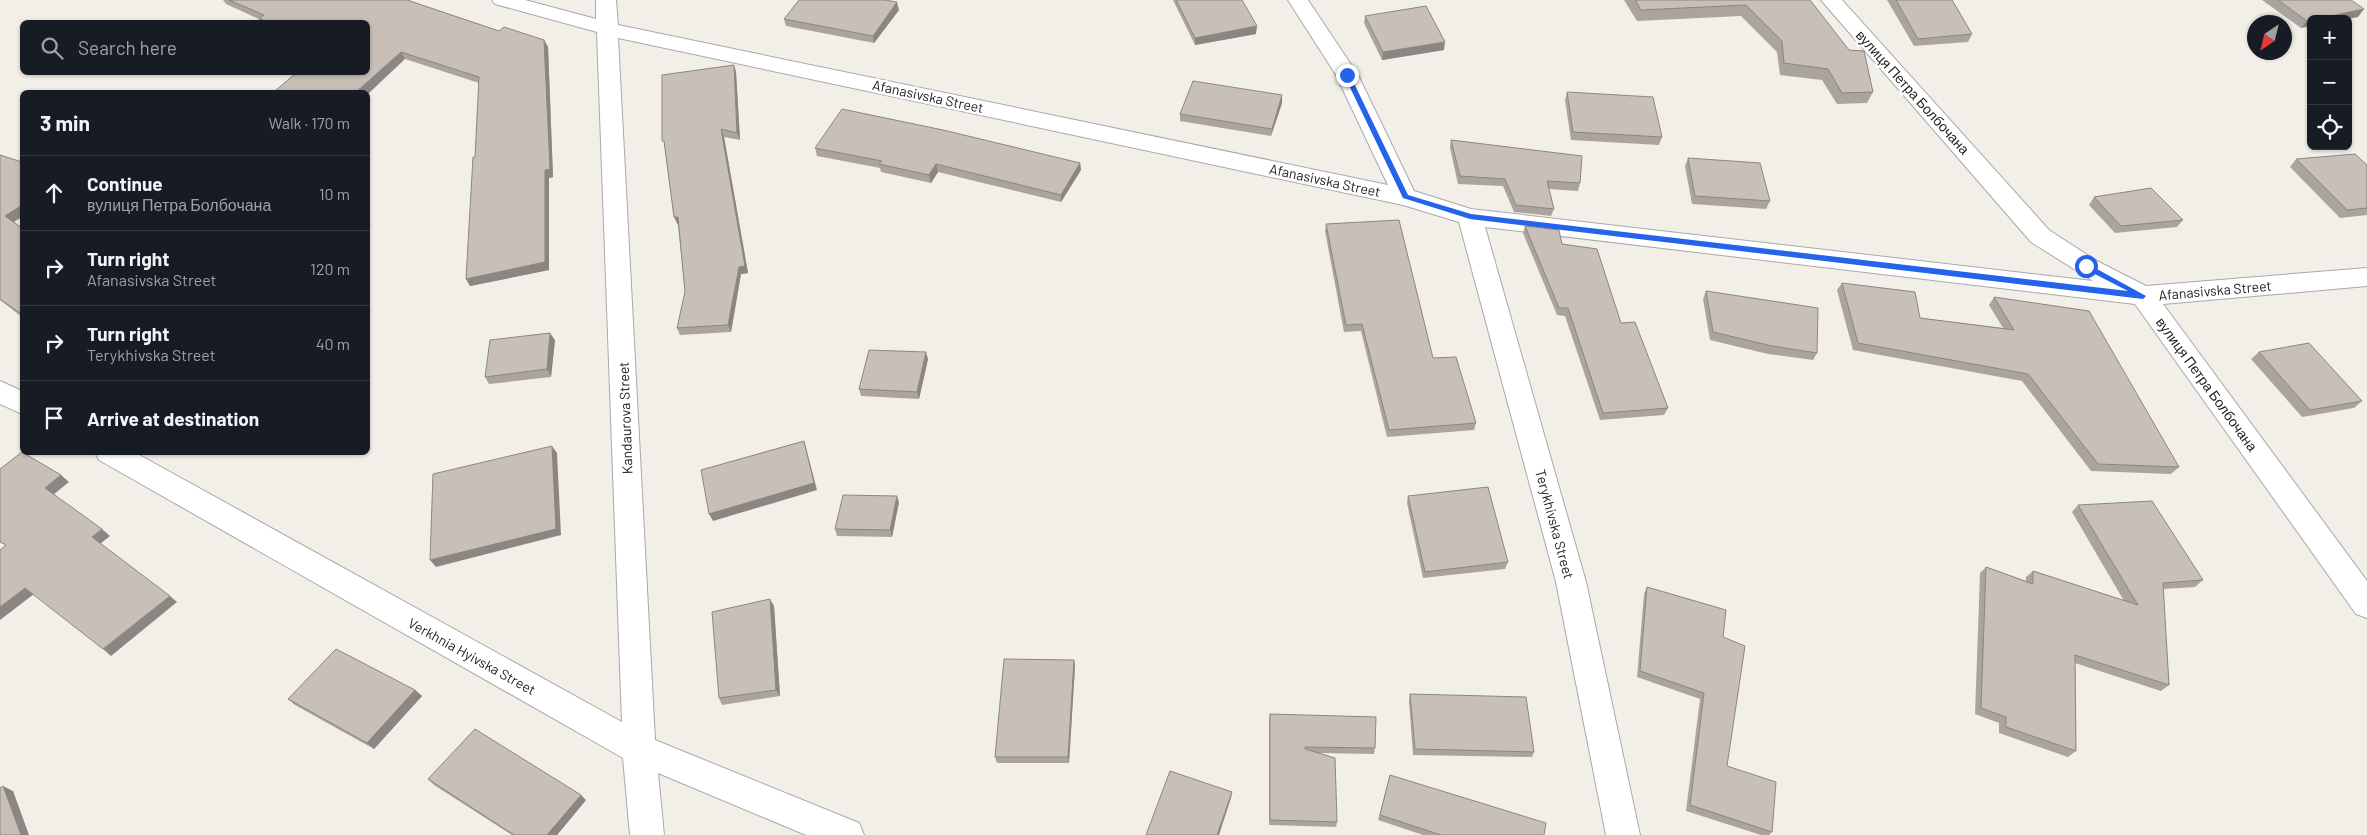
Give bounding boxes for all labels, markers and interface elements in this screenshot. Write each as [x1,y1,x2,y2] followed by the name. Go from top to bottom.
[2247,15,2292,60] north arrow
[2307,15,2352,150] map controls
[2307,15,2352,60] button: +
[20,20,370,75] search box
[1853,26,1973,158] street label: вулиця Петра Болбочана
[38,34,66,62] icon: search
[78,36,177,59] text: Search here
[2307,60,2352,105] button: −
[1336,64,1359,87] route end
[871,76,985,116] street label: Afanasivska Street
[2307,105,2352,150] button: locate
[40,110,90,135] text: 3 min
[268,113,350,132] text: Walk · 170 m
[1268,160,1382,200] street label: Afanasivska Street
[87,172,163,195] text: Continue
[40,179,68,207] icon: ahead
[319,184,350,203] text: 10 m
[87,195,271,214] text: вулиця Петра Болбочана
[87,247,169,270] text: Turn right
[40,254,68,282] icon: right
[2075,255,2098,278] route start
[310,259,350,278] text: 120 m
[87,270,216,289] text: Afanasivska Street
[2158,277,2272,303] street label: Afanasivska Street
[2153,314,2261,454] street label: вулиця Петра Болбочана
[87,322,169,345] text: Turn right
[40,329,68,357] icon: right
[316,334,350,353] text: 40 m
[87,345,216,364] text: Terykhivska Street
[615,361,635,475] street label: Kandaurova Street
[40,404,68,432] icon: arrive
[87,407,259,430] text: Arrive at destination
[1532,467,1578,581] street label: Terykhivska Street
[405,614,539,698] street label: Verkhnia Hyivska Street

